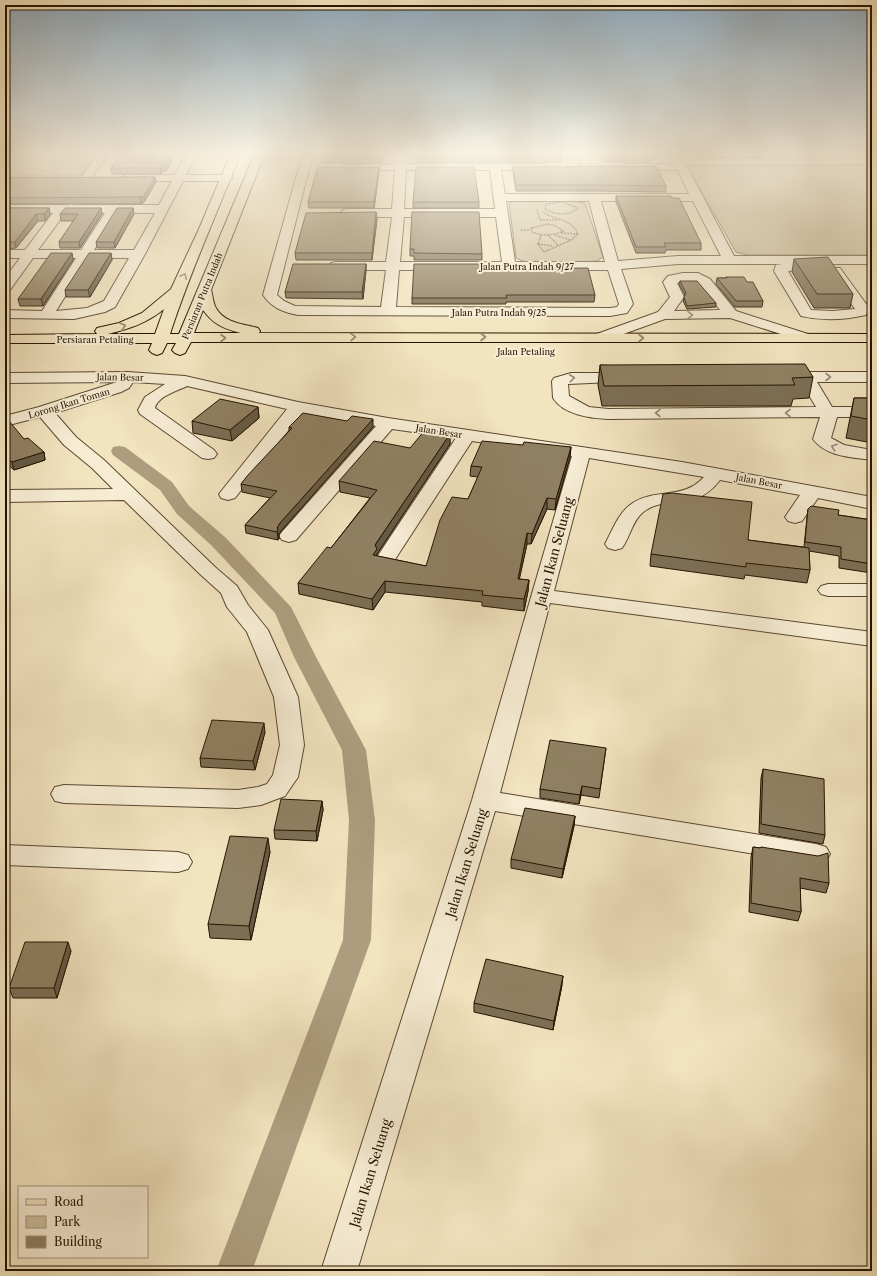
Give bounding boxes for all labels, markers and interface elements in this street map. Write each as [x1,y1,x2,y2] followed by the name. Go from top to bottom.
[180,251,225,341] street label: Persiaran Putra Indah
[478,261,575,272] street label: Jalan Putra Indah 9/27
[179,272,187,280] one-way arrow
[450,307,546,318] street label: Jalan Putra Indah 9/25
[687,311,693,319] one-way arrow
[119,322,126,331] one-way arrow
[350,333,356,341] one-way arrow
[480,333,486,341] one-way arrow
[57,334,134,345] street label: Persiaran Petaling
[220,334,226,342] one-way arrow
[638,334,644,342] one-way arrow
[495,346,555,357] street label: Jalan Petaling
[94,371,144,383] street label: Jalan Besar
[825,373,831,381] one-way arrow
[569,374,575,383] one-way arrow
[27,385,111,421] street label: Lorong Ikan Toman
[655,409,661,417] one-way arrow
[785,409,791,417] one-way arrow
[413,422,463,440] street label: Jalan Besar
[831,443,838,451] one-way arrow
[733,471,783,491] street label: Jalan Besar
[531,495,576,611] street label: Jalan Ikan Seluang
[441,806,490,921] street label: Jalan Ikan Seluang
[345,1116,394,1231] street label: Jalan Ikan Seluang
[18,1186,148,1258] legend
[54,1194,84,1209] text: Road
[54,1214,81,1229] text: Park
[54,1234,102,1249] text: Building

